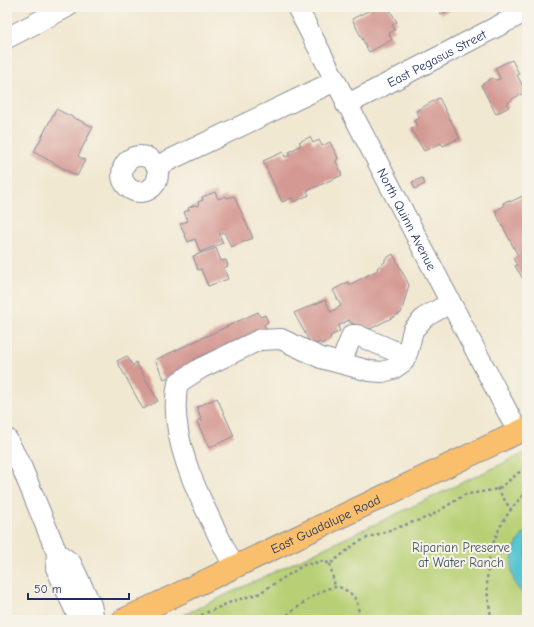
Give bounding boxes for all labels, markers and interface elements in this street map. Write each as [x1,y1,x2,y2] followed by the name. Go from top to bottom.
[385,26,490,90] street label: East Pegasus Street
[375,166,440,273] street label: North Quinn Avenue
[268,491,383,556] street label: East Guadalupe Road
[412,540,511,570] park label: Riparian Preserve at Water Ranch
[28,575,129,601] scale bar
[34,582,62,596] text: 50 m

